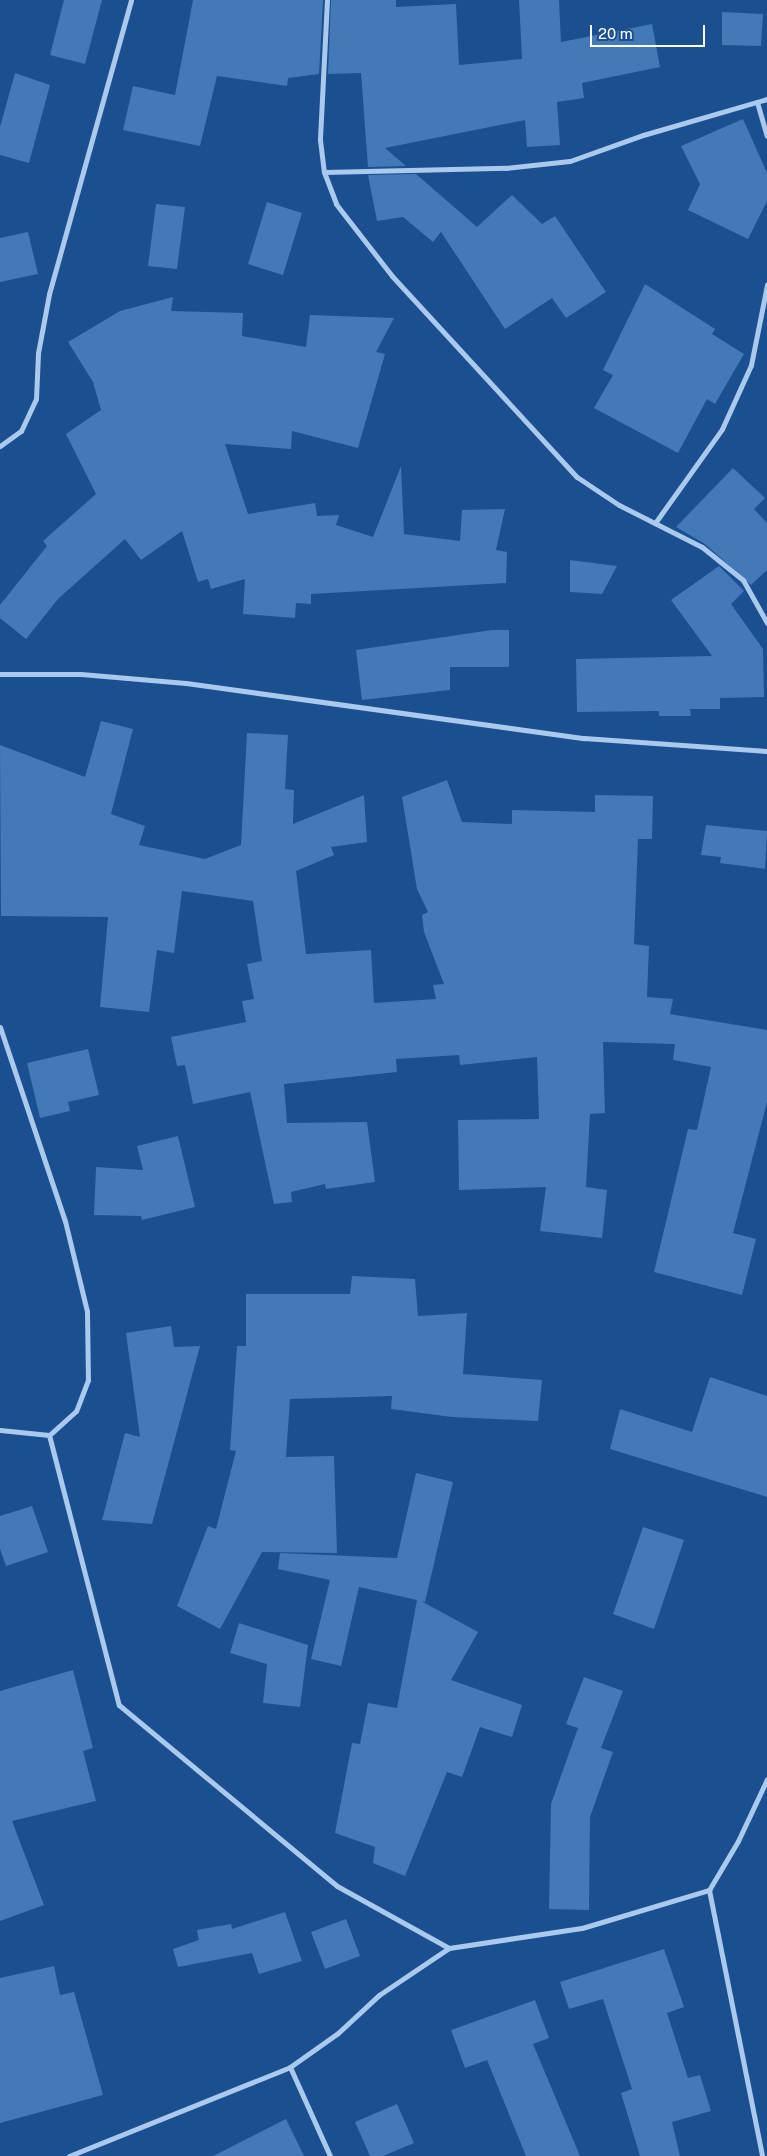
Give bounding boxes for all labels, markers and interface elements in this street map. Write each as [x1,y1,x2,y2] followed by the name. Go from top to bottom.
[592,15,707,47] scale bar
[598,25,633,42] text: 20 m

